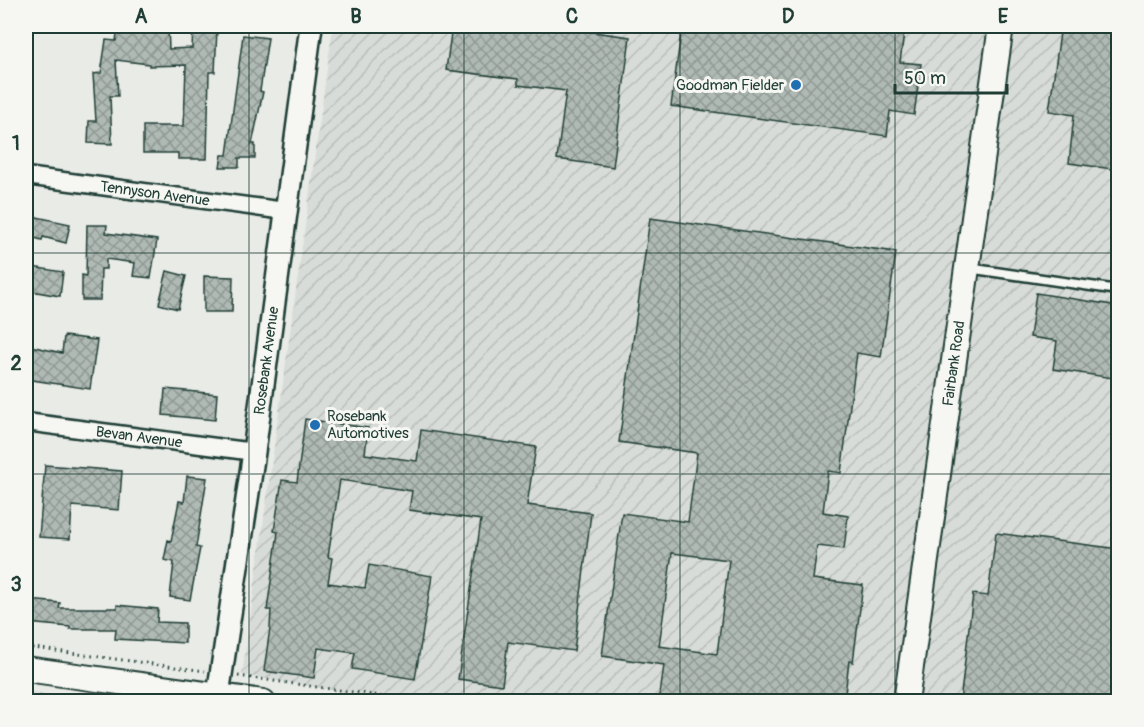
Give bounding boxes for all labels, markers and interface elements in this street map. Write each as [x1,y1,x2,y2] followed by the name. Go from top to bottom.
[135,4,148,29] text: A
[350,4,362,29] text: B
[566,4,578,29] text: C
[782,4,795,29] text: D
[998,4,1009,29] text: E
[895,57,1008,95] scale bar
[904,67,946,90] text: 50 m
[676,76,785,95] place label: Goodman Fielder
[789,78,803,92] marker: Goodman Fielder
[12,131,20,156] text: 1
[99,177,211,210] street label: Tennyson Avenue
[250,305,283,416] street label: Rosebank Avenue
[938,319,969,407] street label: Fairbank Road
[10,351,22,376] text: 2
[327,407,409,443] place label: Rosebank Automotives
[308,418,322,432] marker: Rosebank Automotives
[95,422,184,452] street label: Bevan Avenue
[10,572,22,597] text: 3

